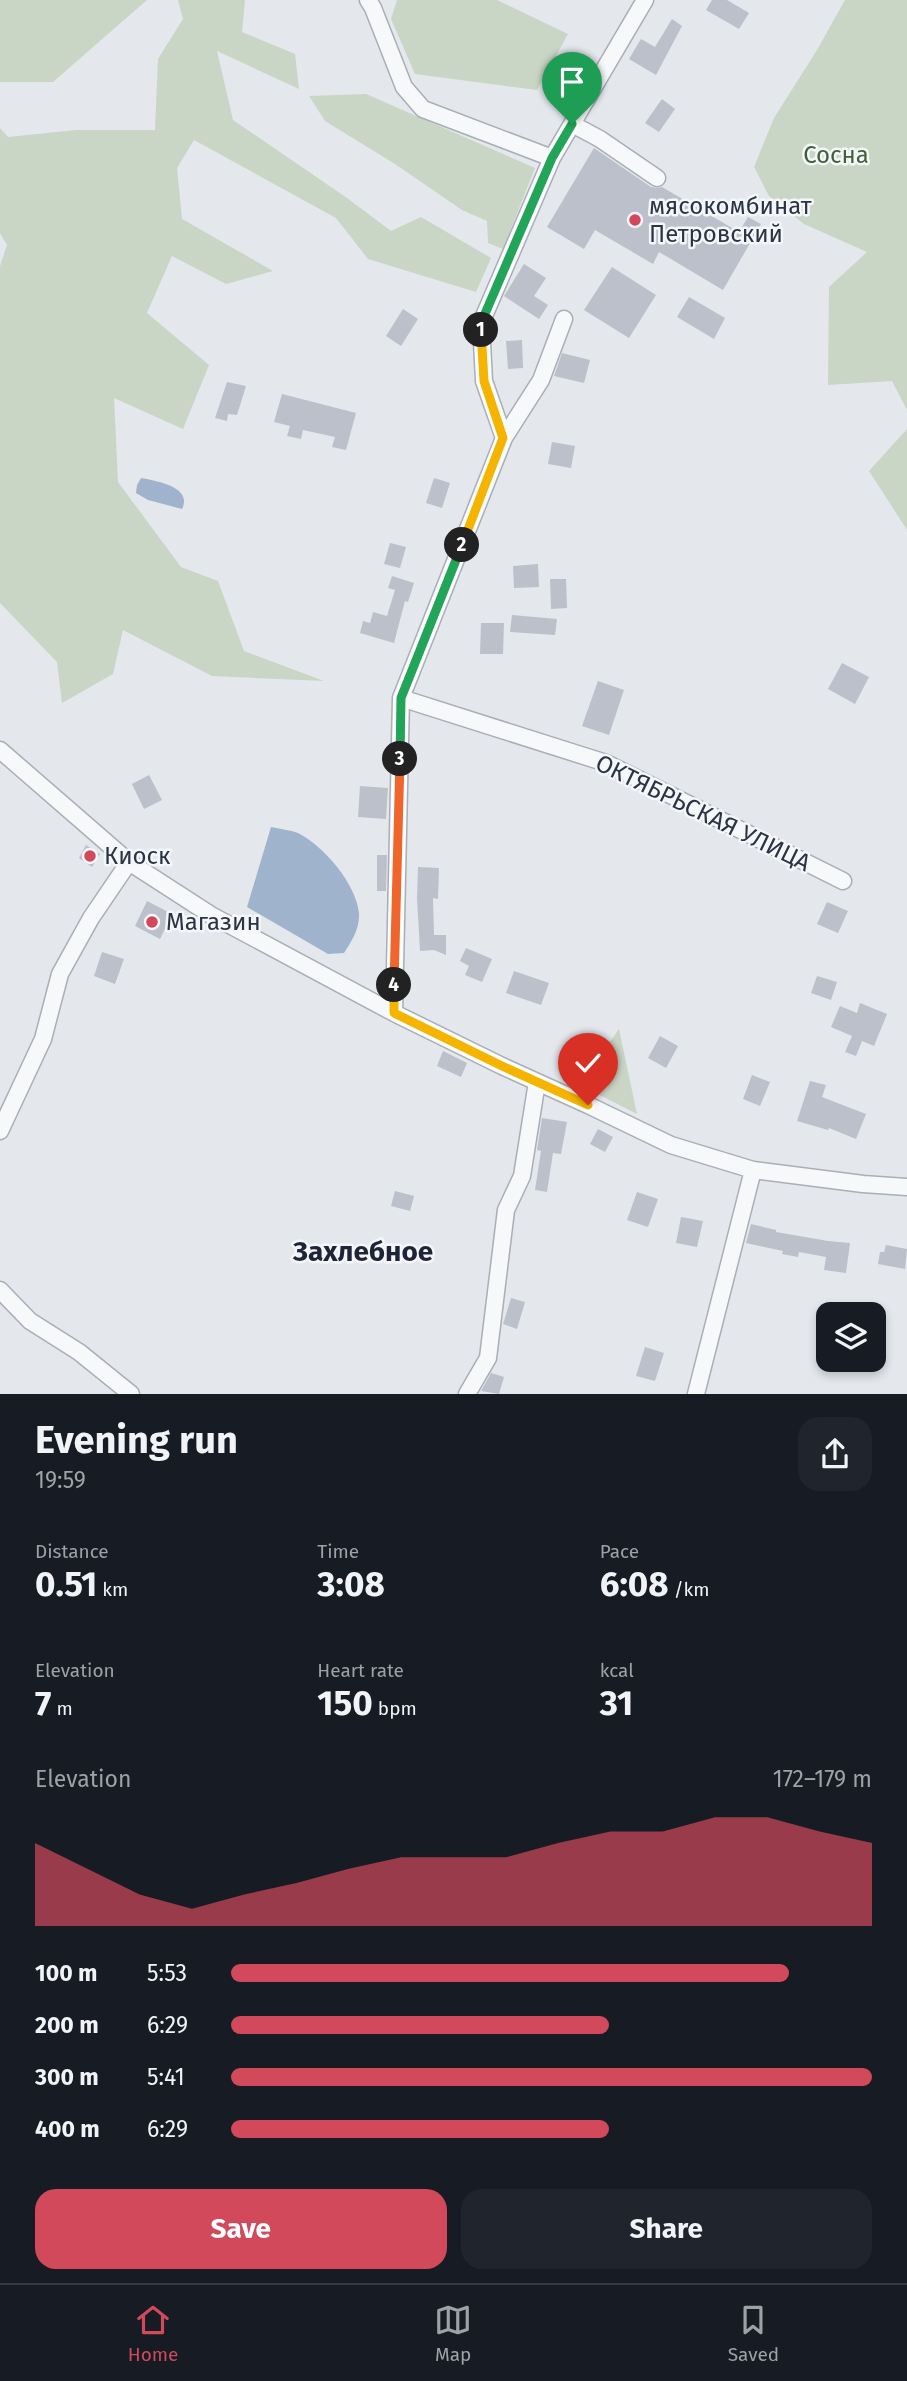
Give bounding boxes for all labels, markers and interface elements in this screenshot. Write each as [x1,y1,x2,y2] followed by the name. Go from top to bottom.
[542,52,602,124] pin
[553,63,591,101] icon: arrive
[803,141,869,169] park label: Сосна
[649,192,812,248] place label: мясокомбинат Петровский
[627,212,643,228] marker: мясокомбинат Петровский
[463,312,498,348] pin: 1
[476,318,485,341] text: 1
[444,528,480,562] pin: 2
[457,533,466,556] text: 2
[382,742,418,776] pin: 3
[395,747,404,770] text: 3
[591,749,815,877] street label: ОКТЯБРЬСКАЯ УЛИЦА
[104,842,171,870] place label: Киоск
[82,848,98,864] marker: Киоск
[166,908,261,936] place label: Магазин
[144,914,160,930] marker: Магазин
[376,968,412,1002] pin: 4
[388,973,399,996] text: 4
[558,1033,618,1105] pin
[569,1044,607,1082] icon: check
[292,1235,433,1268] district label: Захлебное
[816,1302,886,1372] map controls
[816,1302,886,1372] button: layers
[35,1417,238,1463] text: Evening run
[798,1417,872,1491] button: share
[35,1466,86,1494] text: 19:59
[35,1540,109,1563] text: Distance
[317,1540,359,1563] text: Time
[600,1540,639,1563] text: Pace
[35,1563,97,1605] text: 0.51
[317,1563,385,1605] text: 3:08
[600,1563,669,1605] text: 6:08
[97,1578,128,1601] text: km
[669,1578,710,1601] text: /km
[35,1659,115,1682] text: Elevation
[317,1659,404,1682] text: Heart rate
[600,1659,634,1682] text: kcal
[35,1682,51,1724] text: 7
[317,1682,373,1724] text: 150
[600,1682,633,1724] text: 31
[51,1697,73,1720] text: m
[373,1697,417,1720] text: bpm
[35,1765,131,1793] text: Elevation
[773,1765,872,1793] text: 172–179 m
[35,1959,97,1987] text: 100 m
[147,1959,187,1987] text: 5:53
[35,2011,99,2039] text: 200 m
[147,2011,188,2039] text: 6:29
[35,2063,99,2091] text: 300 m
[147,2063,185,2091] text: 5:41
[35,2115,100,2143] text: 400 m
[147,2115,188,2143] text: 6:29
[35,2189,447,2269] button: Save
[461,2189,872,2269] button: Share
[128,2301,178,2366] tab: Home
[434,2301,472,2366] tab: Map
[728,2301,779,2366] tab: Saved

